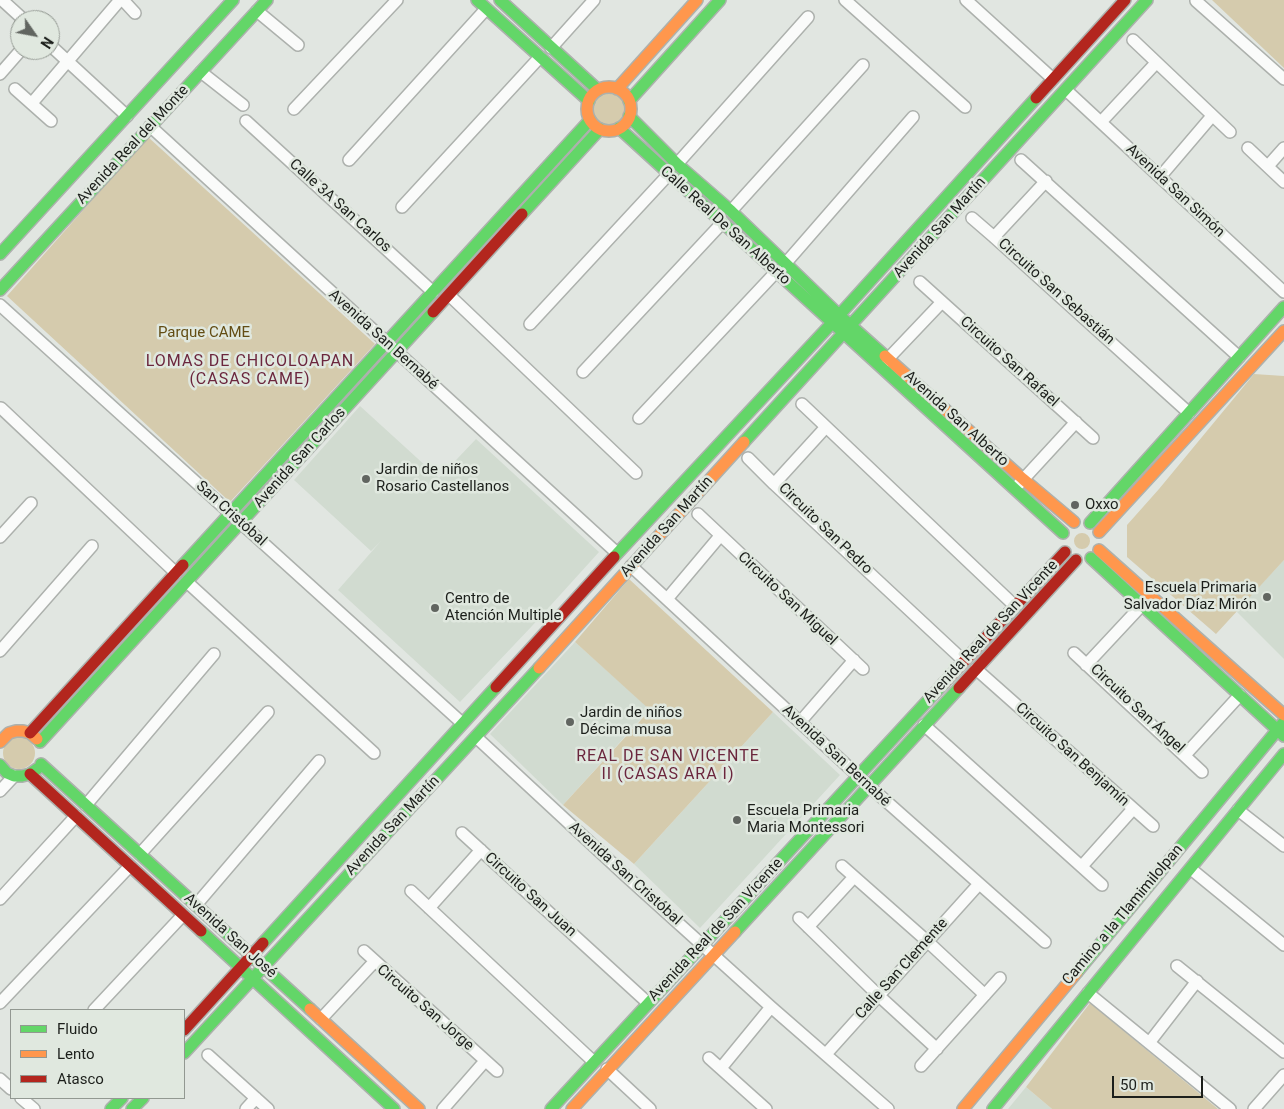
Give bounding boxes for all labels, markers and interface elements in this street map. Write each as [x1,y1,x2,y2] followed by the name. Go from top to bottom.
[10,10,60,60] north arrow
[37,34,56,51] text: N
[73,82,193,208] street label: Avenida Real del Monte
[1122,141,1228,241] street label: Avenida San Simón
[285,156,395,256] street label: Calle 3A San Carlos
[656,163,794,289] street label: Calle Real De San Alberto
[890,174,990,282] street label: Avenida San Martín
[994,235,1118,349] street label: Circuito San Sebastián
[325,286,441,394] street label: Avenida San Bernabé
[956,313,1062,411] street label: Circuito San Rafael
[158,324,250,342] park label: Parque CAME
[143,352,357,390] district label: LOMAS DE CHICOLOAPAN (CASAS CAME)
[900,367,1012,471] street label: Avenida San Alberto
[250,404,350,512] street label: Avenida San Carlos
[376,461,509,496] place label: Jardin de niños Rosario Castellanos
[360,473,372,485] marker: Jardin de niños Rosario Castellanos
[617,473,717,581] street label: Avenida San Martín
[192,478,270,550] street label: San Cristóbal
[774,480,876,578] street label: Circuito San Pedro
[1085,496,1119,514] place label: Oxxo
[1069,499,1081,511] marker: Oxxo
[734,548,840,650] street label: Circuito San Miguel
[920,557,1062,707] street label: Avenida Real de San Vicente
[1124,579,1257,614] place label: Escuela Primaria Salvador Díaz Mirón
[445,590,561,625] place label: Centro de Atención Multiple
[1261,591,1273,603] marker: Escuela Primaria Salvador Díaz Mirón
[429,602,441,614] marker: Centro de Atención Multiple
[1086,661,1188,757] street label: Circuito San Ángel
[1011,699,1133,811] street label: Circuito San Benjamín
[778,701,894,811] street label: Avenida San Bernabé
[580,704,682,739] place label: Jardin de niños Décima musa
[564,716,576,728] marker: Jardin de niños Décima musa
[574,747,762,785] district label: REAL DE SAN VICENTE II (CASAS ARA I)
[342,773,444,879] street label: Avenida San Martín
[747,802,864,837] place label: Escuela Primaria Maria Montessori
[731,814,743,826] marker: Escuela Primaria Maria Montessori
[565,819,685,929] street label: Avenida San Cristóbal
[1059,841,1187,989] street label: Camino a la Tlamimilolpan
[480,849,580,941] street label: Circuito San Juan
[645,855,787,1005] street label: Avenida Real de San Vicente
[180,890,280,982] street label: Avenida San José
[852,915,952,1023] street label: Calle San Clemente
[373,961,477,1055] street label: Circuito San Jorge
[10,1009,185,1099] legend
[57,1020,98,1038] text: Fluido
[57,1045,95,1063] text: Lento
[1114,1066,1205,1098] scale bar
[57,1070,104,1088] text: Atasco
[1120,1076,1154,1094] text: 50 m

